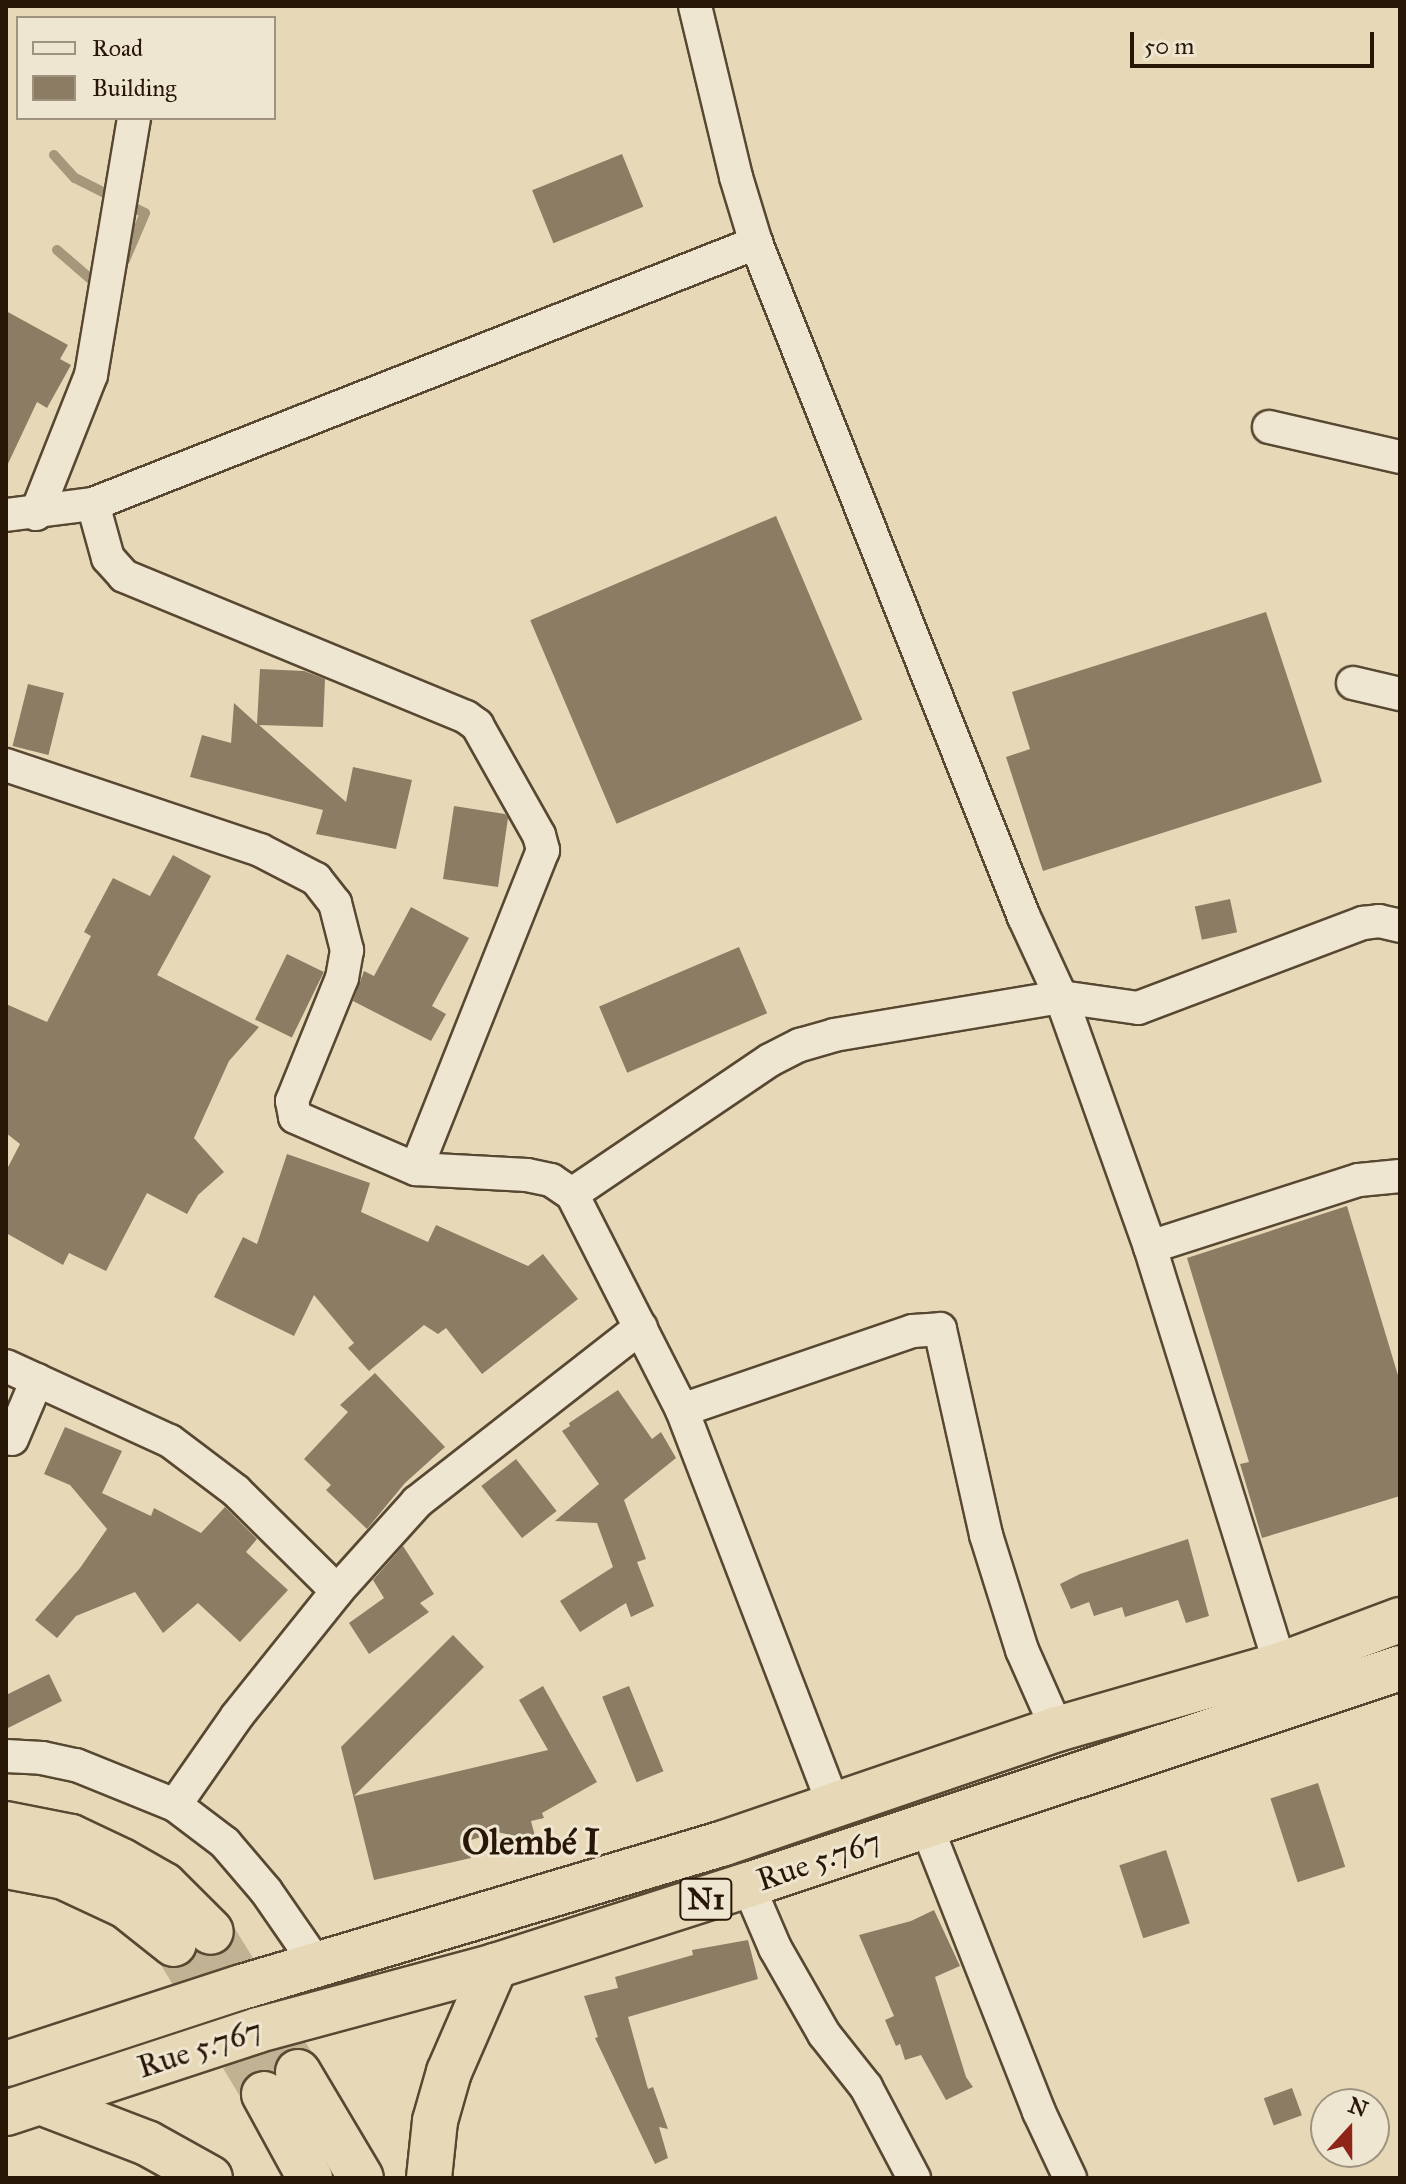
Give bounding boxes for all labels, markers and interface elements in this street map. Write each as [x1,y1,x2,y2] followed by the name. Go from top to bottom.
[16,16,276,120] legend
[1134,16,1378,66] scale bar
[1144,31,1194,61] text: 50 m
[92,33,143,63] text: Road
[92,73,177,103] text: Building
[462,1821,600,1865] district label: Olembé I
[752,1822,886,1900] street label: Rue 5.767
[678,1873,734,1925] road number: N1
[133,2011,267,2087] street label: Rue 5.767
[1310,2088,1390,2168] north arrow
[1345,2091,1372,2123] text: N

